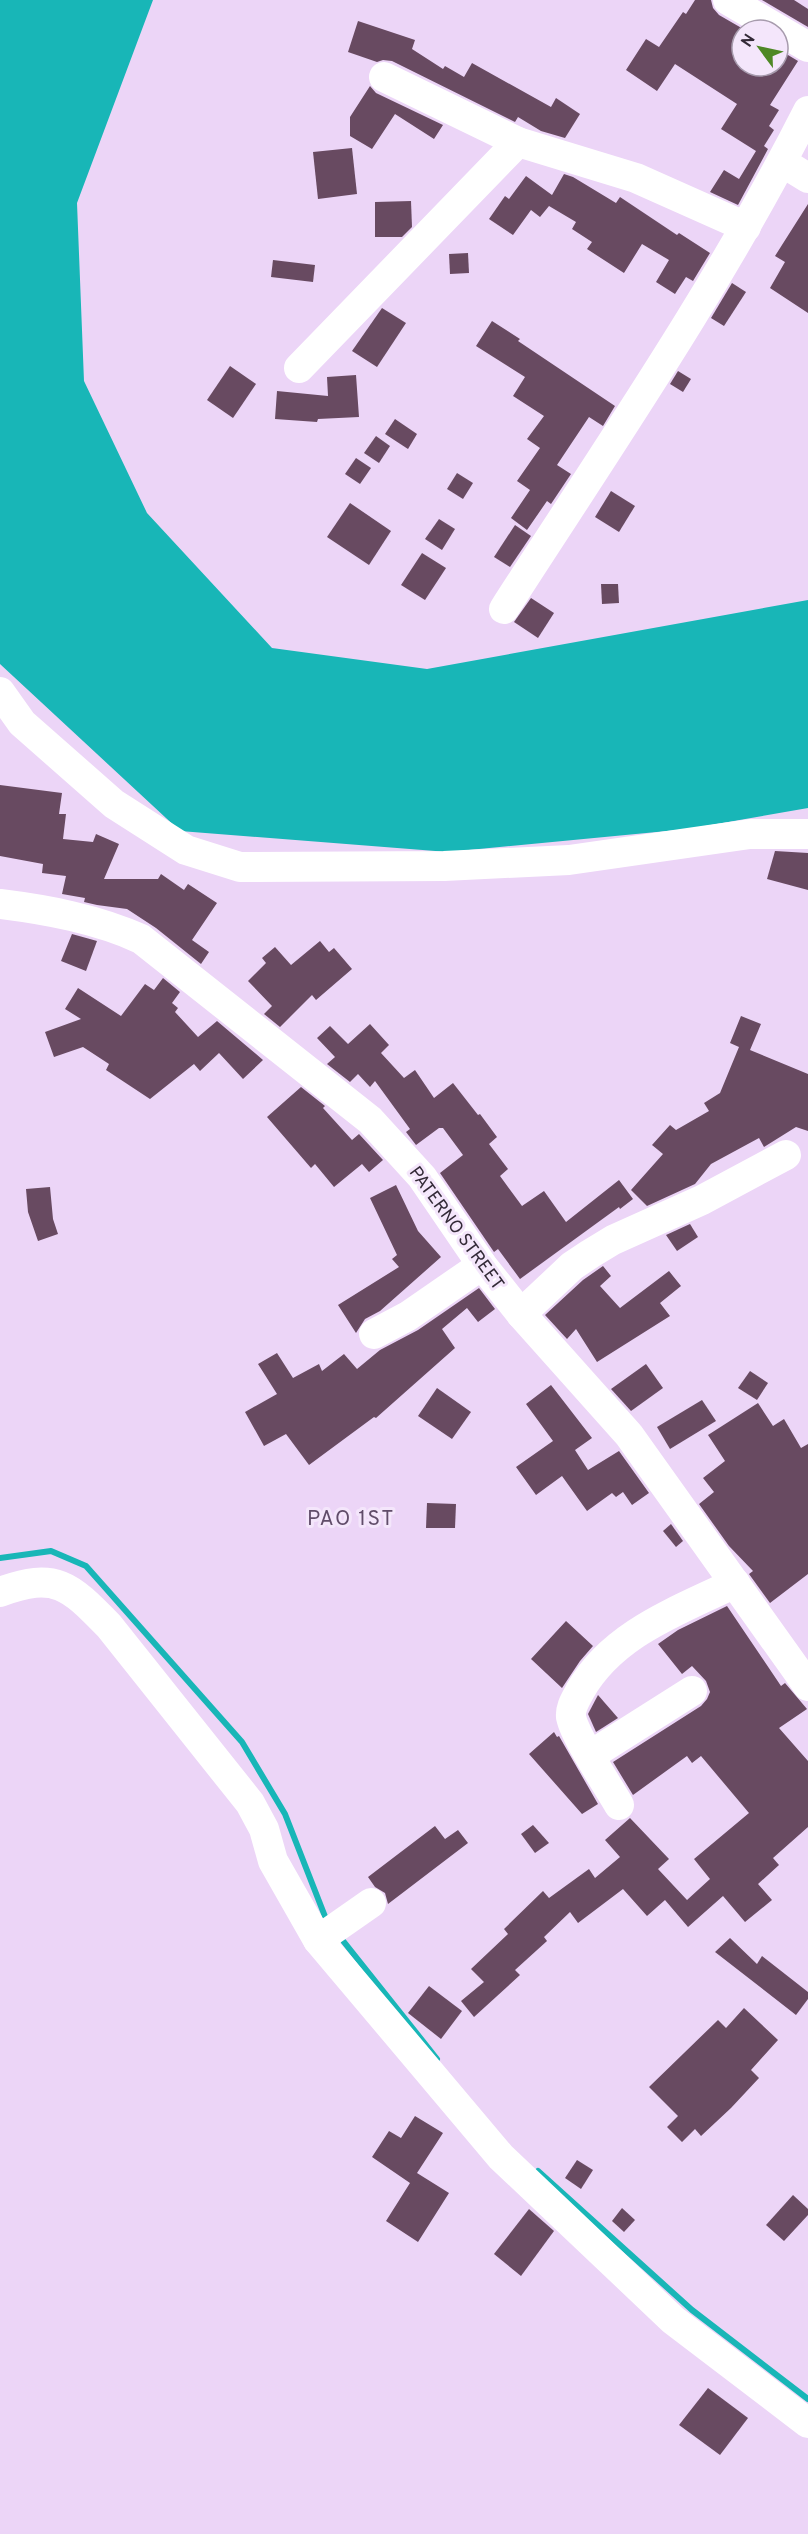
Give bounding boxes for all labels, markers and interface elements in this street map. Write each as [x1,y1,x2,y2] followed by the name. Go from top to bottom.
[730,18,790,78] north arrow
[738,31,761,51] text: N
[403,1162,508,1295] street label: PATERNO STREET
[307,1506,395,1533] district label: PAO 1ST

